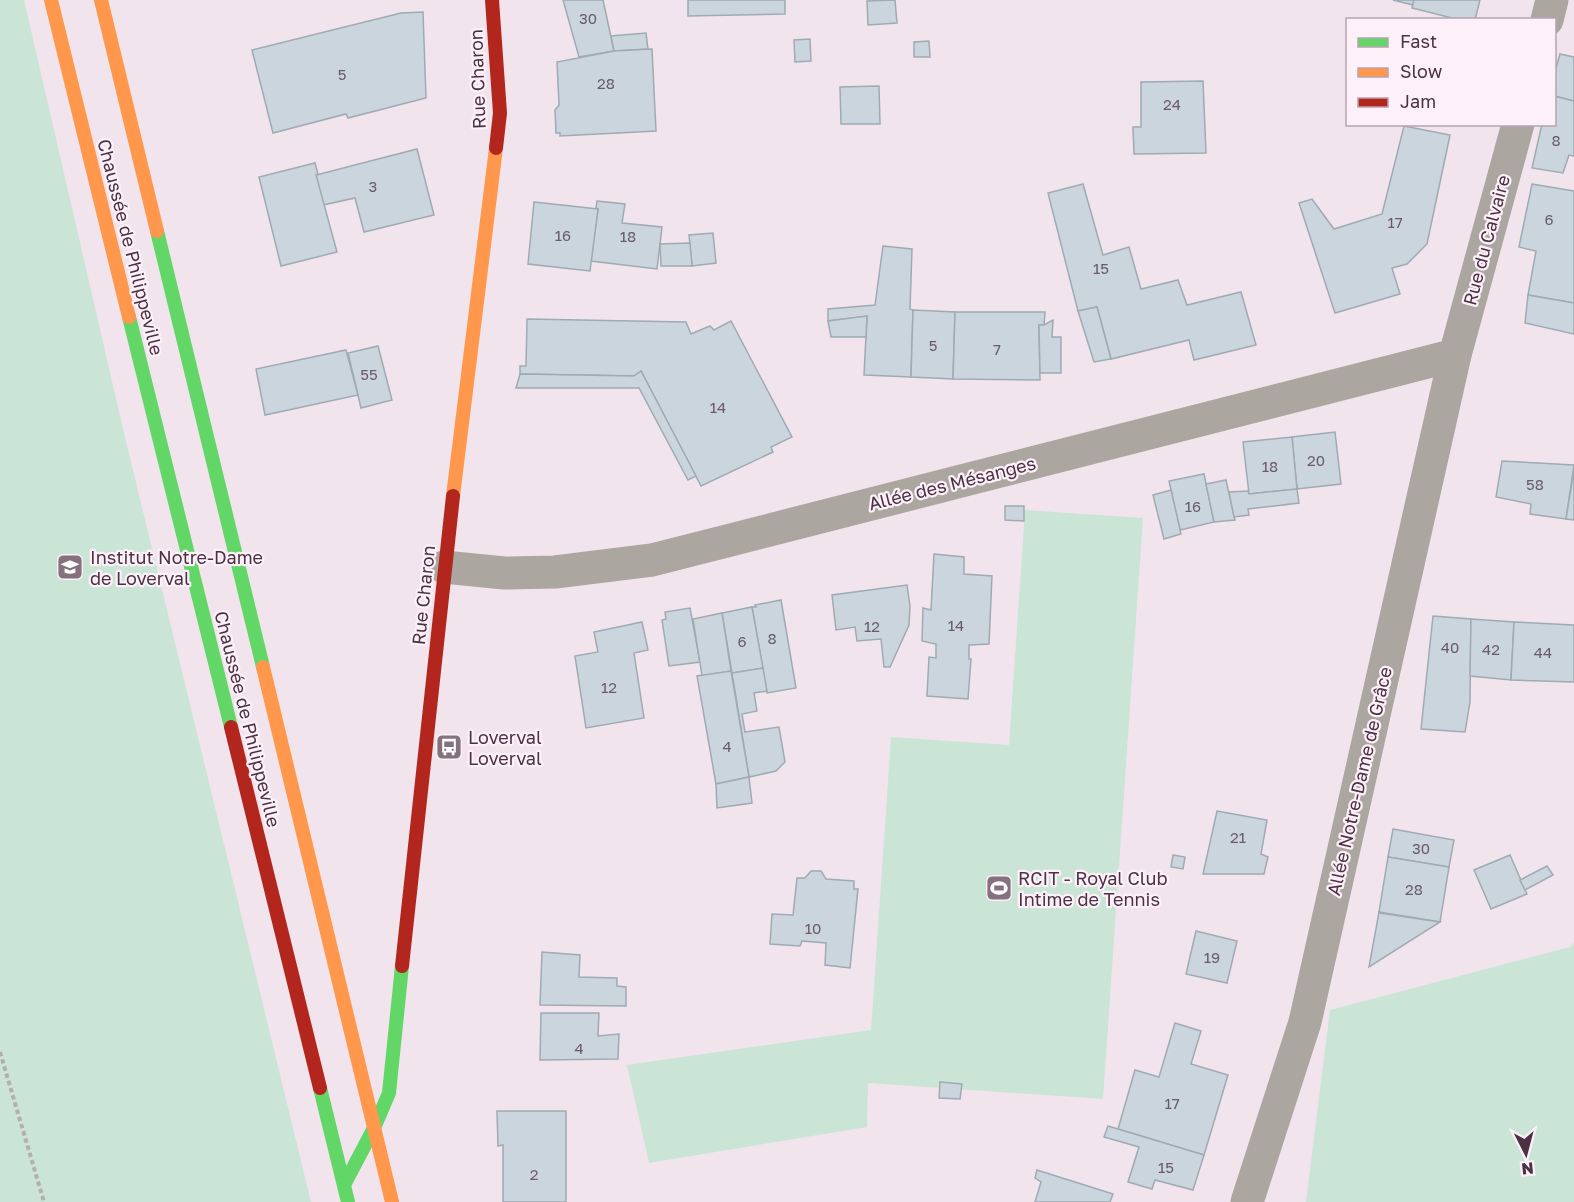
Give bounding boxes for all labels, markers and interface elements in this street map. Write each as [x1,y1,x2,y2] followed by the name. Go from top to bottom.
[579,9,597,27] house number: 30
[1346,18,1556,126] legend
[464,29,490,129] street label: Rue Charon
[1400,30,1437,52] text: Fast
[1400,60,1443,82] text: Slow
[338,65,346,83] house number: 5
[597,74,615,92] house number: 28
[1400,90,1436,112] text: Jam
[1163,95,1181,113] house number: 24
[1551,131,1561,149] house number: 8
[93,137,169,357] street label: Chaussée de Philippeville
[1458,173,1514,307] street label: Rue du Calvaire
[369,177,377,195] house number: 3
[1544,210,1554,228] house number: 6
[1387,213,1403,231] house number: 17
[555,226,571,244] house number: 16
[620,227,636,245] house number: 18
[1093,259,1109,277] house number: 15
[929,336,937,354] house number: 5
[993,340,1001,358] house number: 7
[360,365,378,383] house number: 55
[710,398,726,416] house number: 14
[1307,451,1325,469] house number: 20
[866,452,1038,514] street label: Allée des Mésanges
[1262,457,1278,475] house number: 18
[1526,475,1544,493] house number: 58
[1185,497,1201,515] house number: 16
[407,544,439,646] street label: Rue Charon
[90,546,263,589] place label: Institut Notre-Dame de Loverval
[55,552,85,582] school or university icon: Institut Notre-Dame de Loverval
[210,609,286,829] street label: Chaussée de Philippeville
[948,616,964,634] house number: 14
[864,617,880,635] house number: 12
[767,629,777,647] house number: 8
[737,632,747,650] house number: 6
[1441,638,1459,656] house number: 40
[1482,640,1500,658] house number: 42
[1534,643,1552,661] house number: 44
[1322,665,1396,897] street label: Allée Notre-Dame de Grâce
[601,678,617,696] house number: 12
[468,726,542,769] place label: Loverval Loverval
[434,732,464,762] bus stop icon: Loverval Loverval
[722,737,732,755] house number: 4
[1230,828,1246,846] house number: 21
[1412,839,1430,857] house number: 30
[1018,867,1168,910] place label: RCIT - Royal Club Intime de Tennis
[984,873,1014,903] sports icon: RCIT - Royal Club Intime de Tennis
[1405,880,1423,898] house number: 28
[805,919,821,937] house number: 10
[1204,948,1220,966] house number: 19
[574,1039,584,1057] house number: 4
[1164,1094,1180,1112] house number: 17
[1496,1124,1556,1184] north arrow
[1158,1158,1174,1176] house number: 15
[1520,1158,1535,1179] text: N
[530,1165,538,1183] house number: 2

